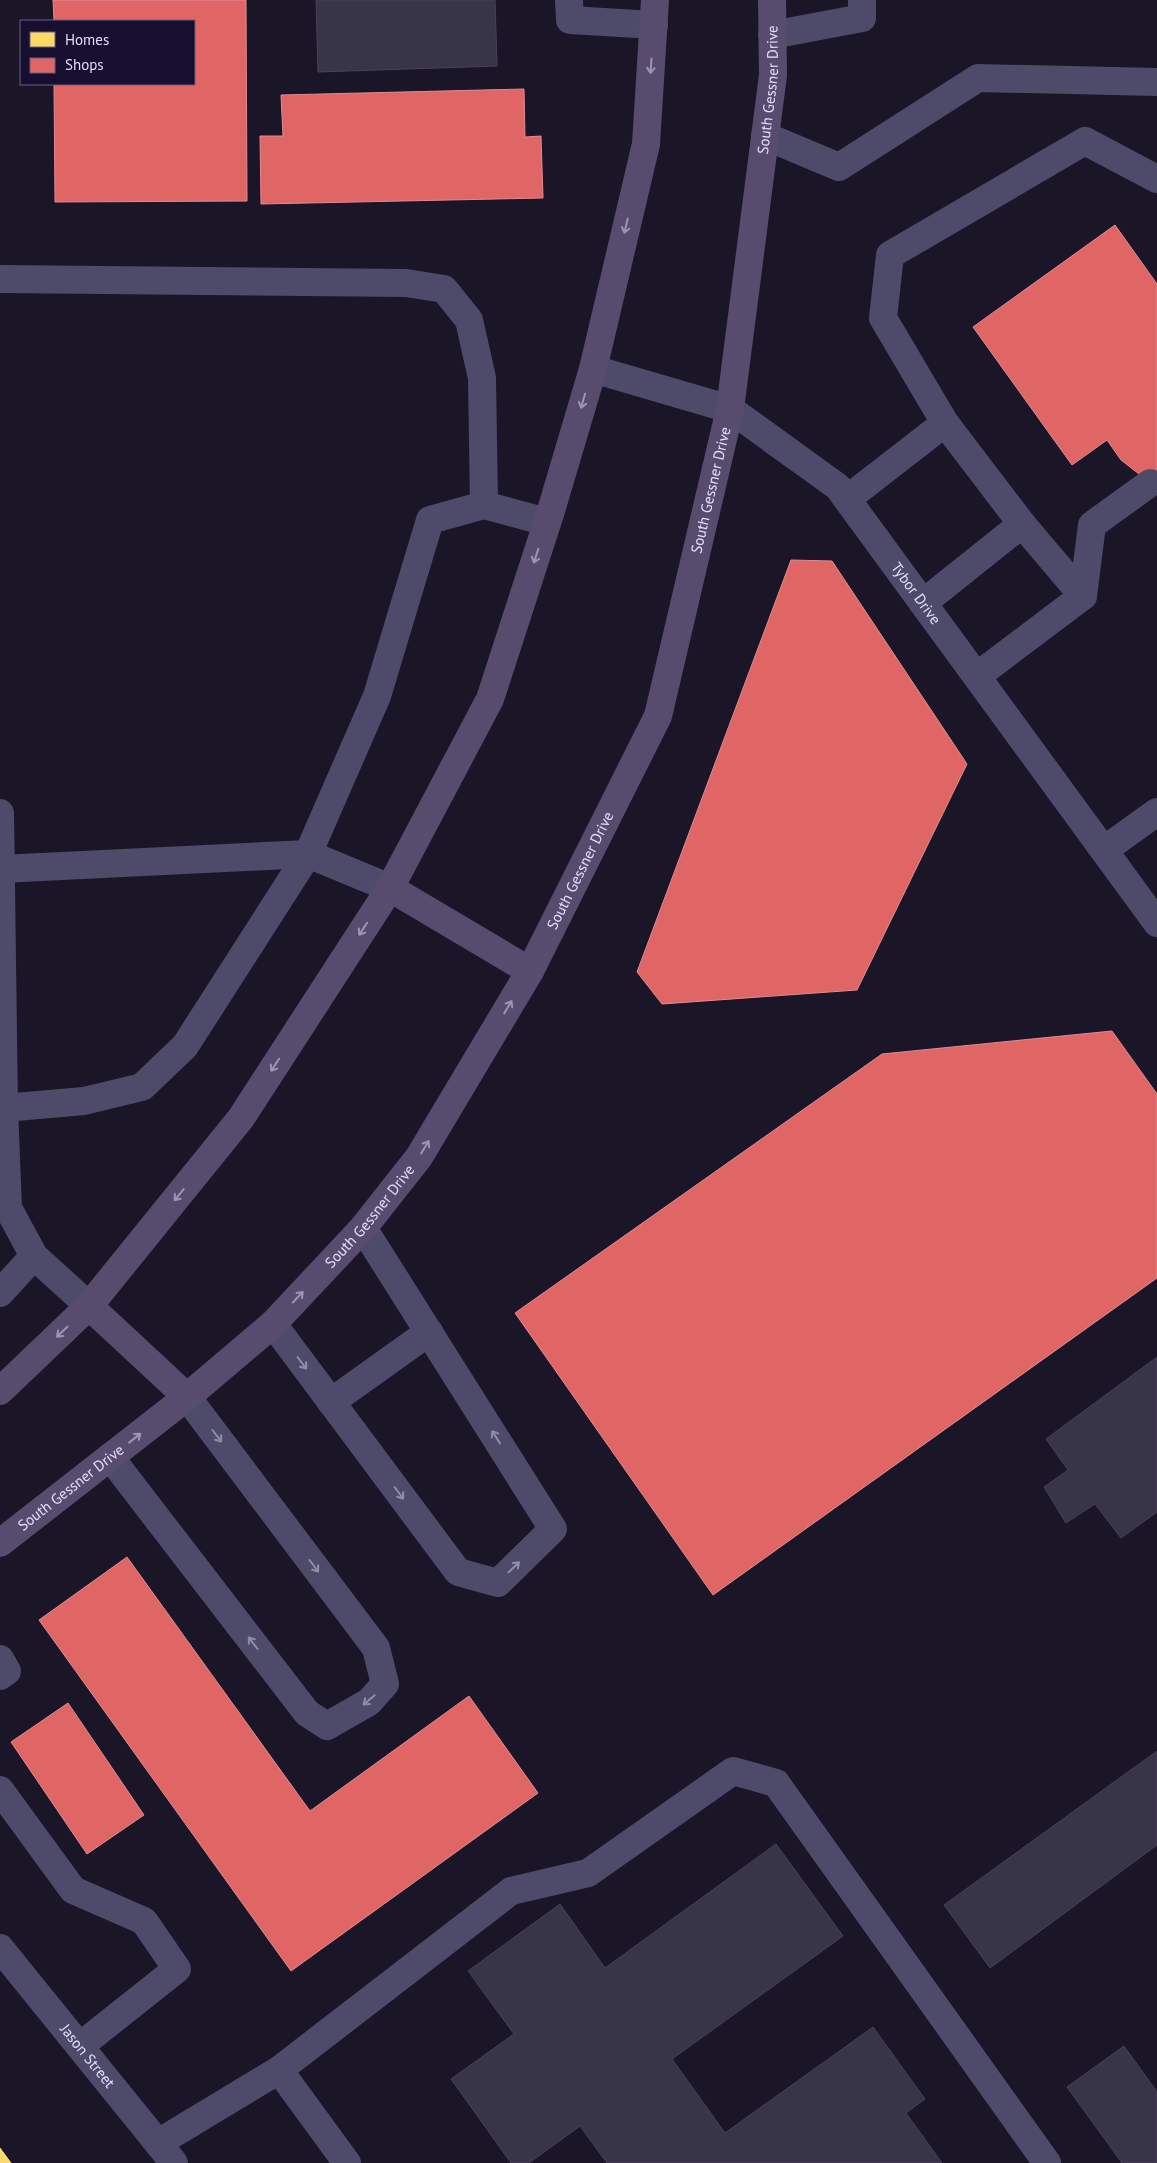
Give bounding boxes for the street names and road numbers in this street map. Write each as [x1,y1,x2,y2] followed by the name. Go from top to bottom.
[753,25,782,155] street label: South Gessner Drive
[686,425,735,555] street label: South Gessner Drive
[887,558,945,628] street label: Tybor Drive
[542,808,617,933] street label: South Gessner Drive
[321,1160,418,1272] street label: South Gessner Drive
[14,1440,128,1535] street label: South Gessner Drive
[56,2019,119,2092] street label: Jason Street

